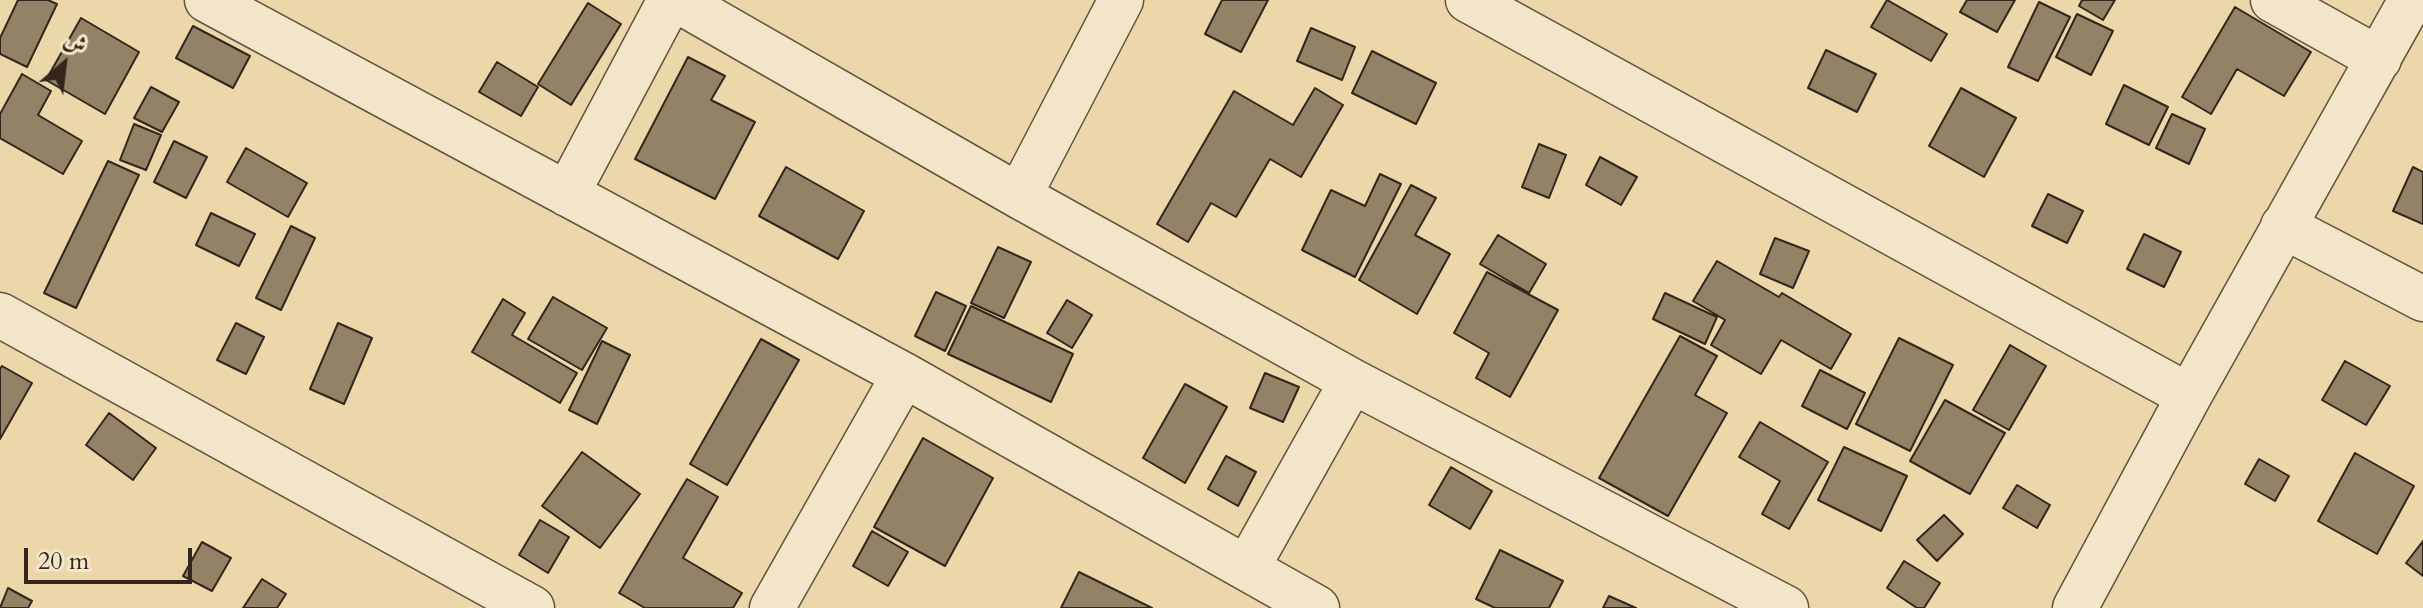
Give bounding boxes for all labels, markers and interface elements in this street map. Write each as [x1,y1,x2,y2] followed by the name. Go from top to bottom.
[24,24,104,104] north arrow
[59,24,92,61] text: ش
[28,532,196,582] scale bar
[38,545,89,578] text: 20 m

